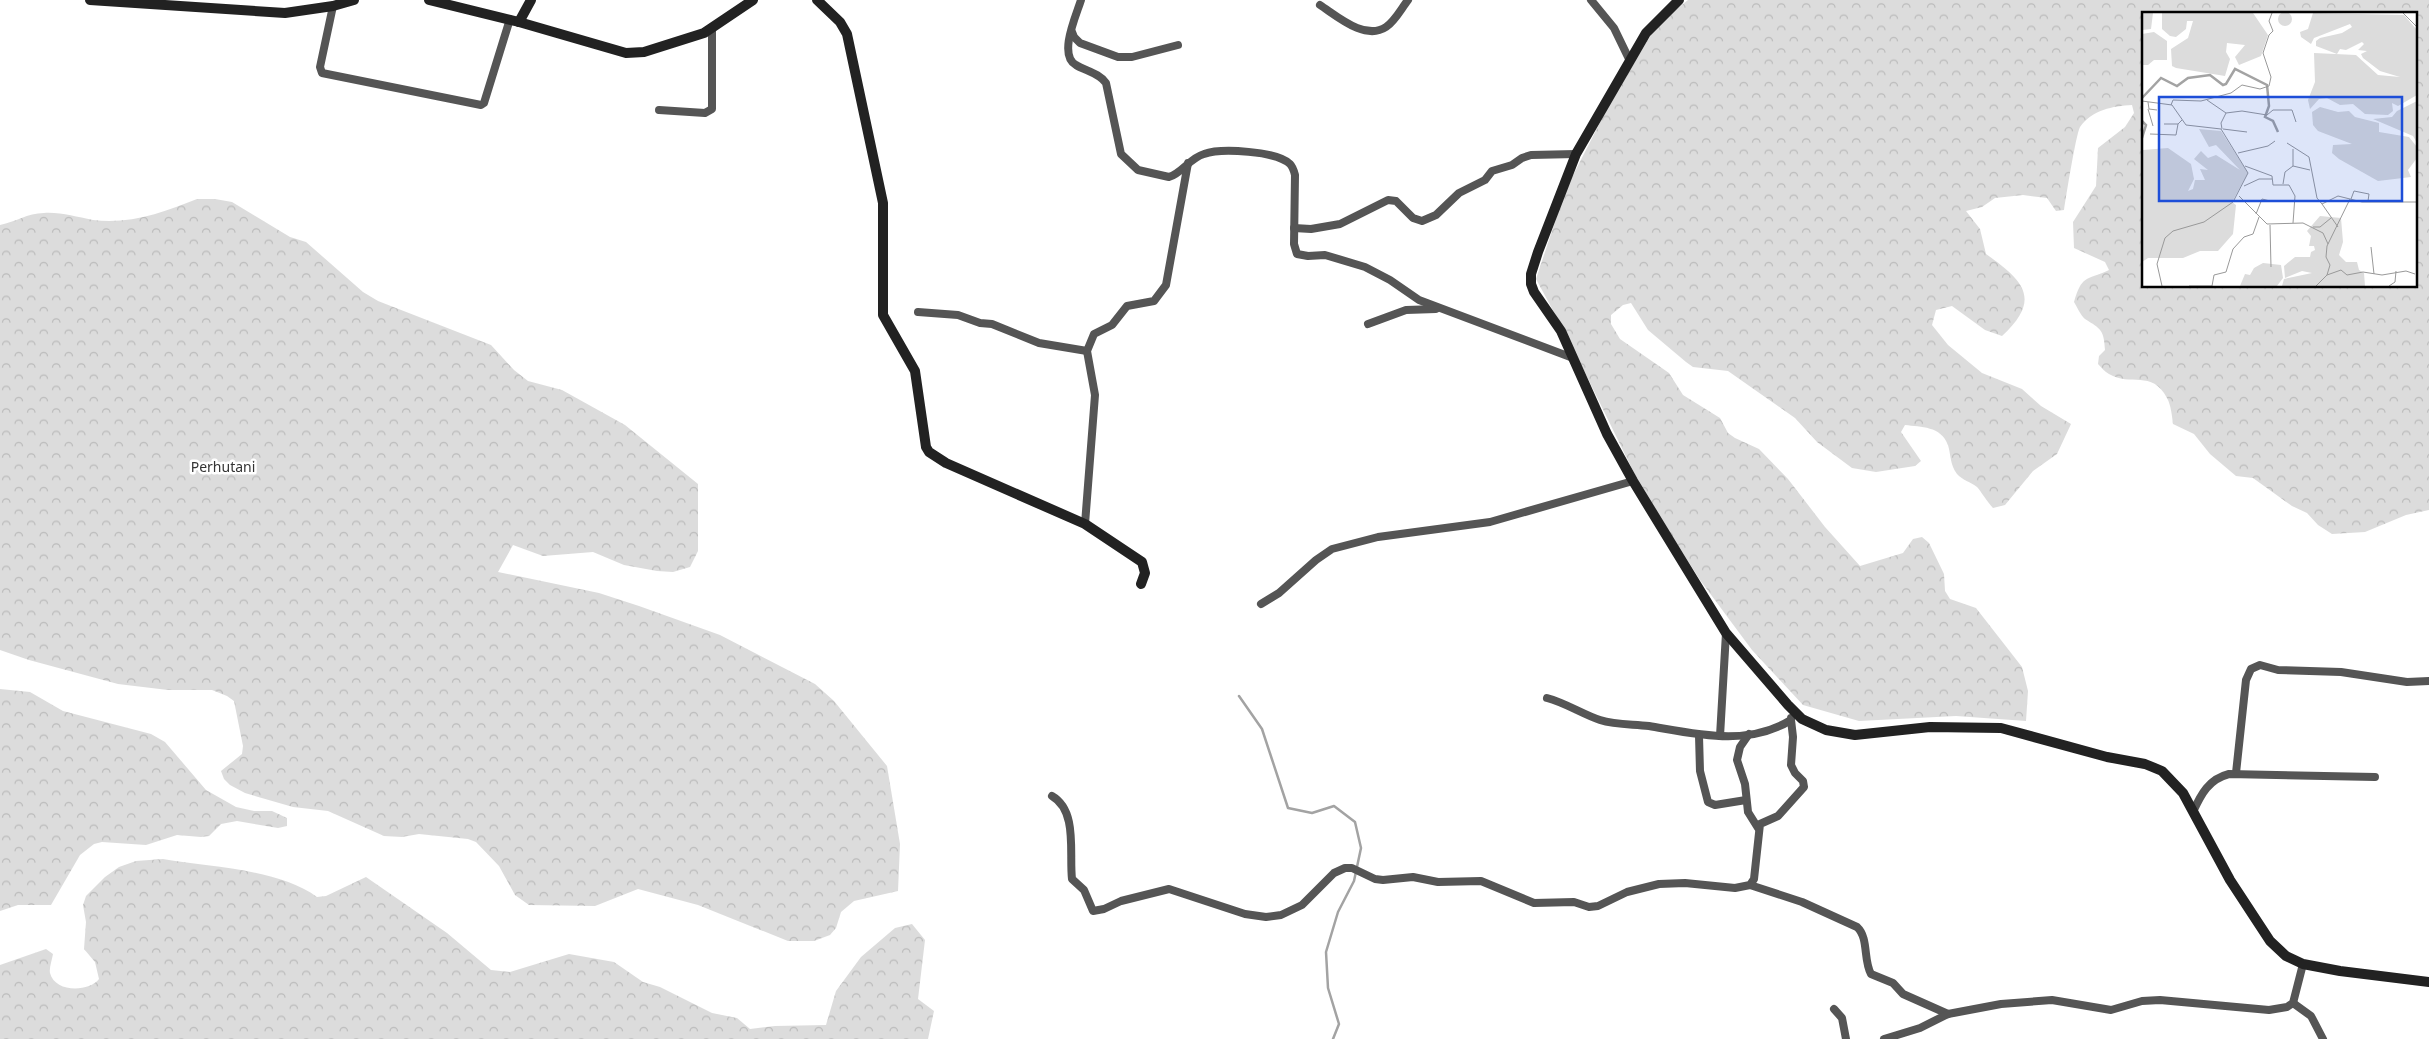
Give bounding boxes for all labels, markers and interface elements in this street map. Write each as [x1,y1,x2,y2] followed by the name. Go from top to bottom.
[2142,12,2416,288] inset map
[191,457,255,476] park label: Perhutani

